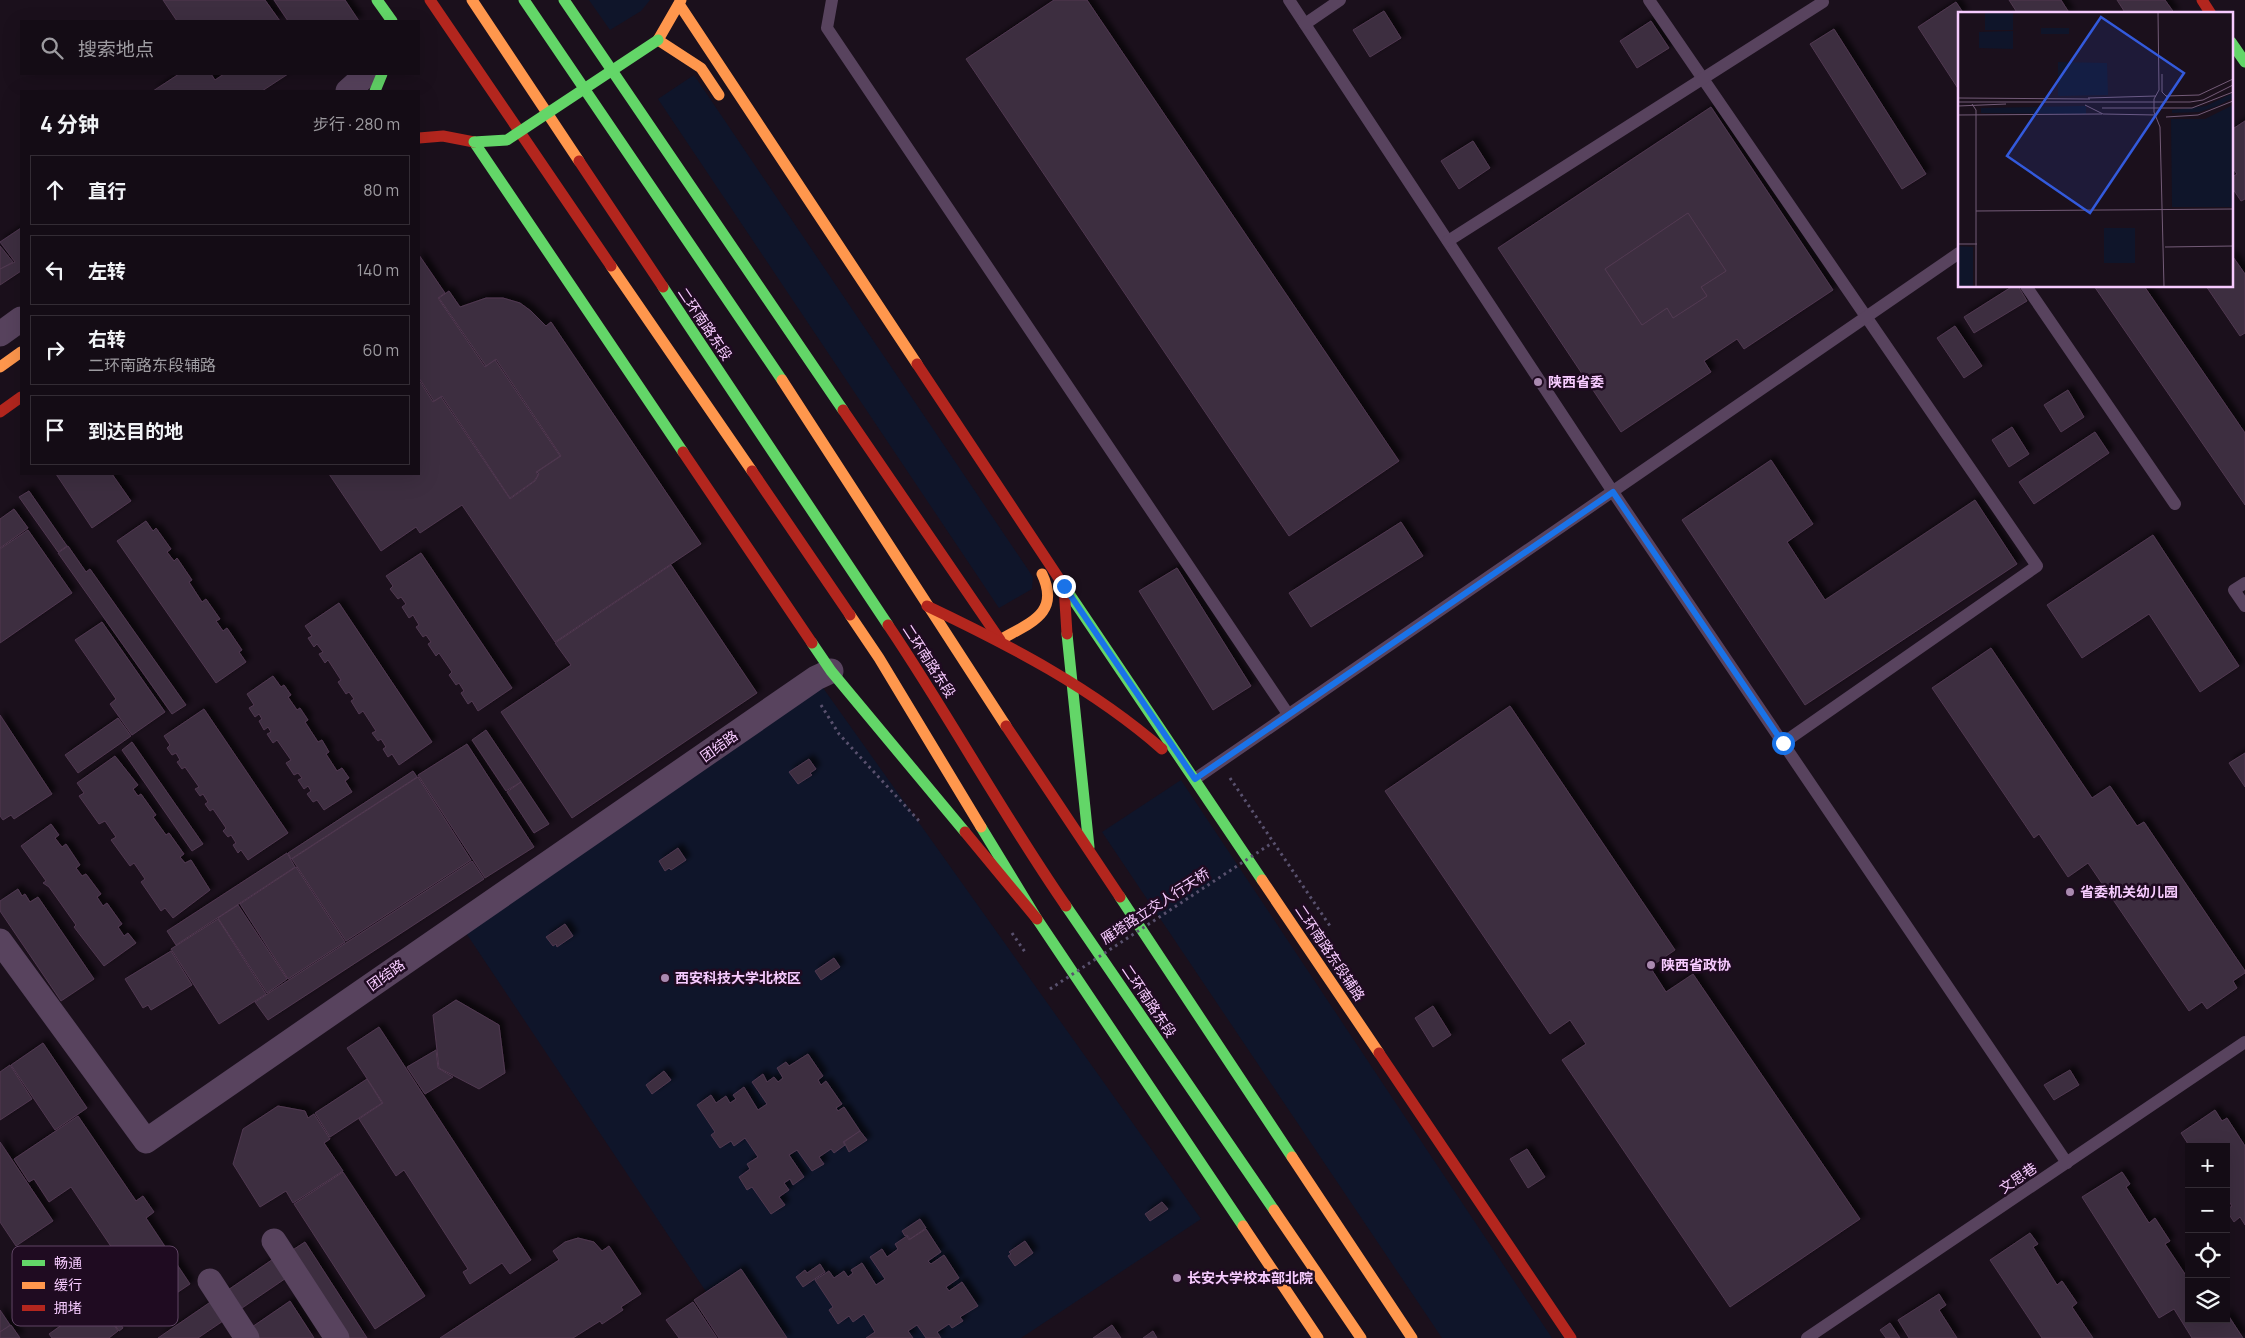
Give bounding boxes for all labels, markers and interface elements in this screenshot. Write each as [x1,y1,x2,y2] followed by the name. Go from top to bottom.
[1958,12,2232,288] inset map
[20,20,420,75] search box
[38,34,66,62] icon: search
[78,36,154,62] text: 搜索地点
[40,110,99,138] text: 4 分钟
[313,113,400,135] text: 步行 · 280 m
[41,176,69,204] icon: ahead
[88,178,126,204] text: 直行
[363,179,399,201] text: 80 m
[41,256,69,284] icon: left
[88,258,126,284] text: 左转
[357,259,399,281] text: 140 m
[674,284,737,364] street label: 二环南路东段
[88,326,126,352] text: 右转
[41,336,69,364] icon: right
[363,339,399,361] text: 60 m
[88,354,216,376] text: 二环南路东段辅路
[1548,372,1604,391] place label: 陕西省委
[1532,376,1544,388] marker: 陕西省委
[41,416,69,444] icon: arrive
[88,418,183,444] text: 到达目的地
[1053,575,1076,598] route end
[899,620,960,701] street label: 二环南路东段
[696,726,741,765] street label: 团结路
[1772,732,1795,755] route start
[1097,863,1213,948] street label: 雁塔路立交人行天桥
[2080,882,2178,901] place label: 省委机关幼儿园
[2064,886,2076,898] marker: 省委机关幼儿园
[1291,901,1370,1004] street label: 二环南路东段辅路
[363,955,408,994] street label: 团结路
[1661,955,1731,974] place label: 陕西省政协
[1645,959,1657,971] marker: 陕西省政协
[1118,961,1181,1041] street label: 二环南路东段
[675,968,801,987] place label: 西安科技大学北校区
[659,972,671,984] marker: 西安科技大学北校区
[2185,1143,2230,1323] map controls
[2185,1143,2230,1188] button: +
[1995,1158,2040,1197] street label: 文思巷
[2185,1188,2230,1233] button: −
[2185,1233,2230,1278] button: locate
[12,1246,178,1326] legend
[54,1253,82,1272] text: 畅通
[1187,1268,1313,1287] place label: 长安大学校本部北院
[1171,1272,1183,1284] marker: 长安大学校本部北院
[54,1275,82,1294] text: 缓行
[2185,1278,2230,1323] button: layers
[54,1298,82,1317] text: 拥堵

